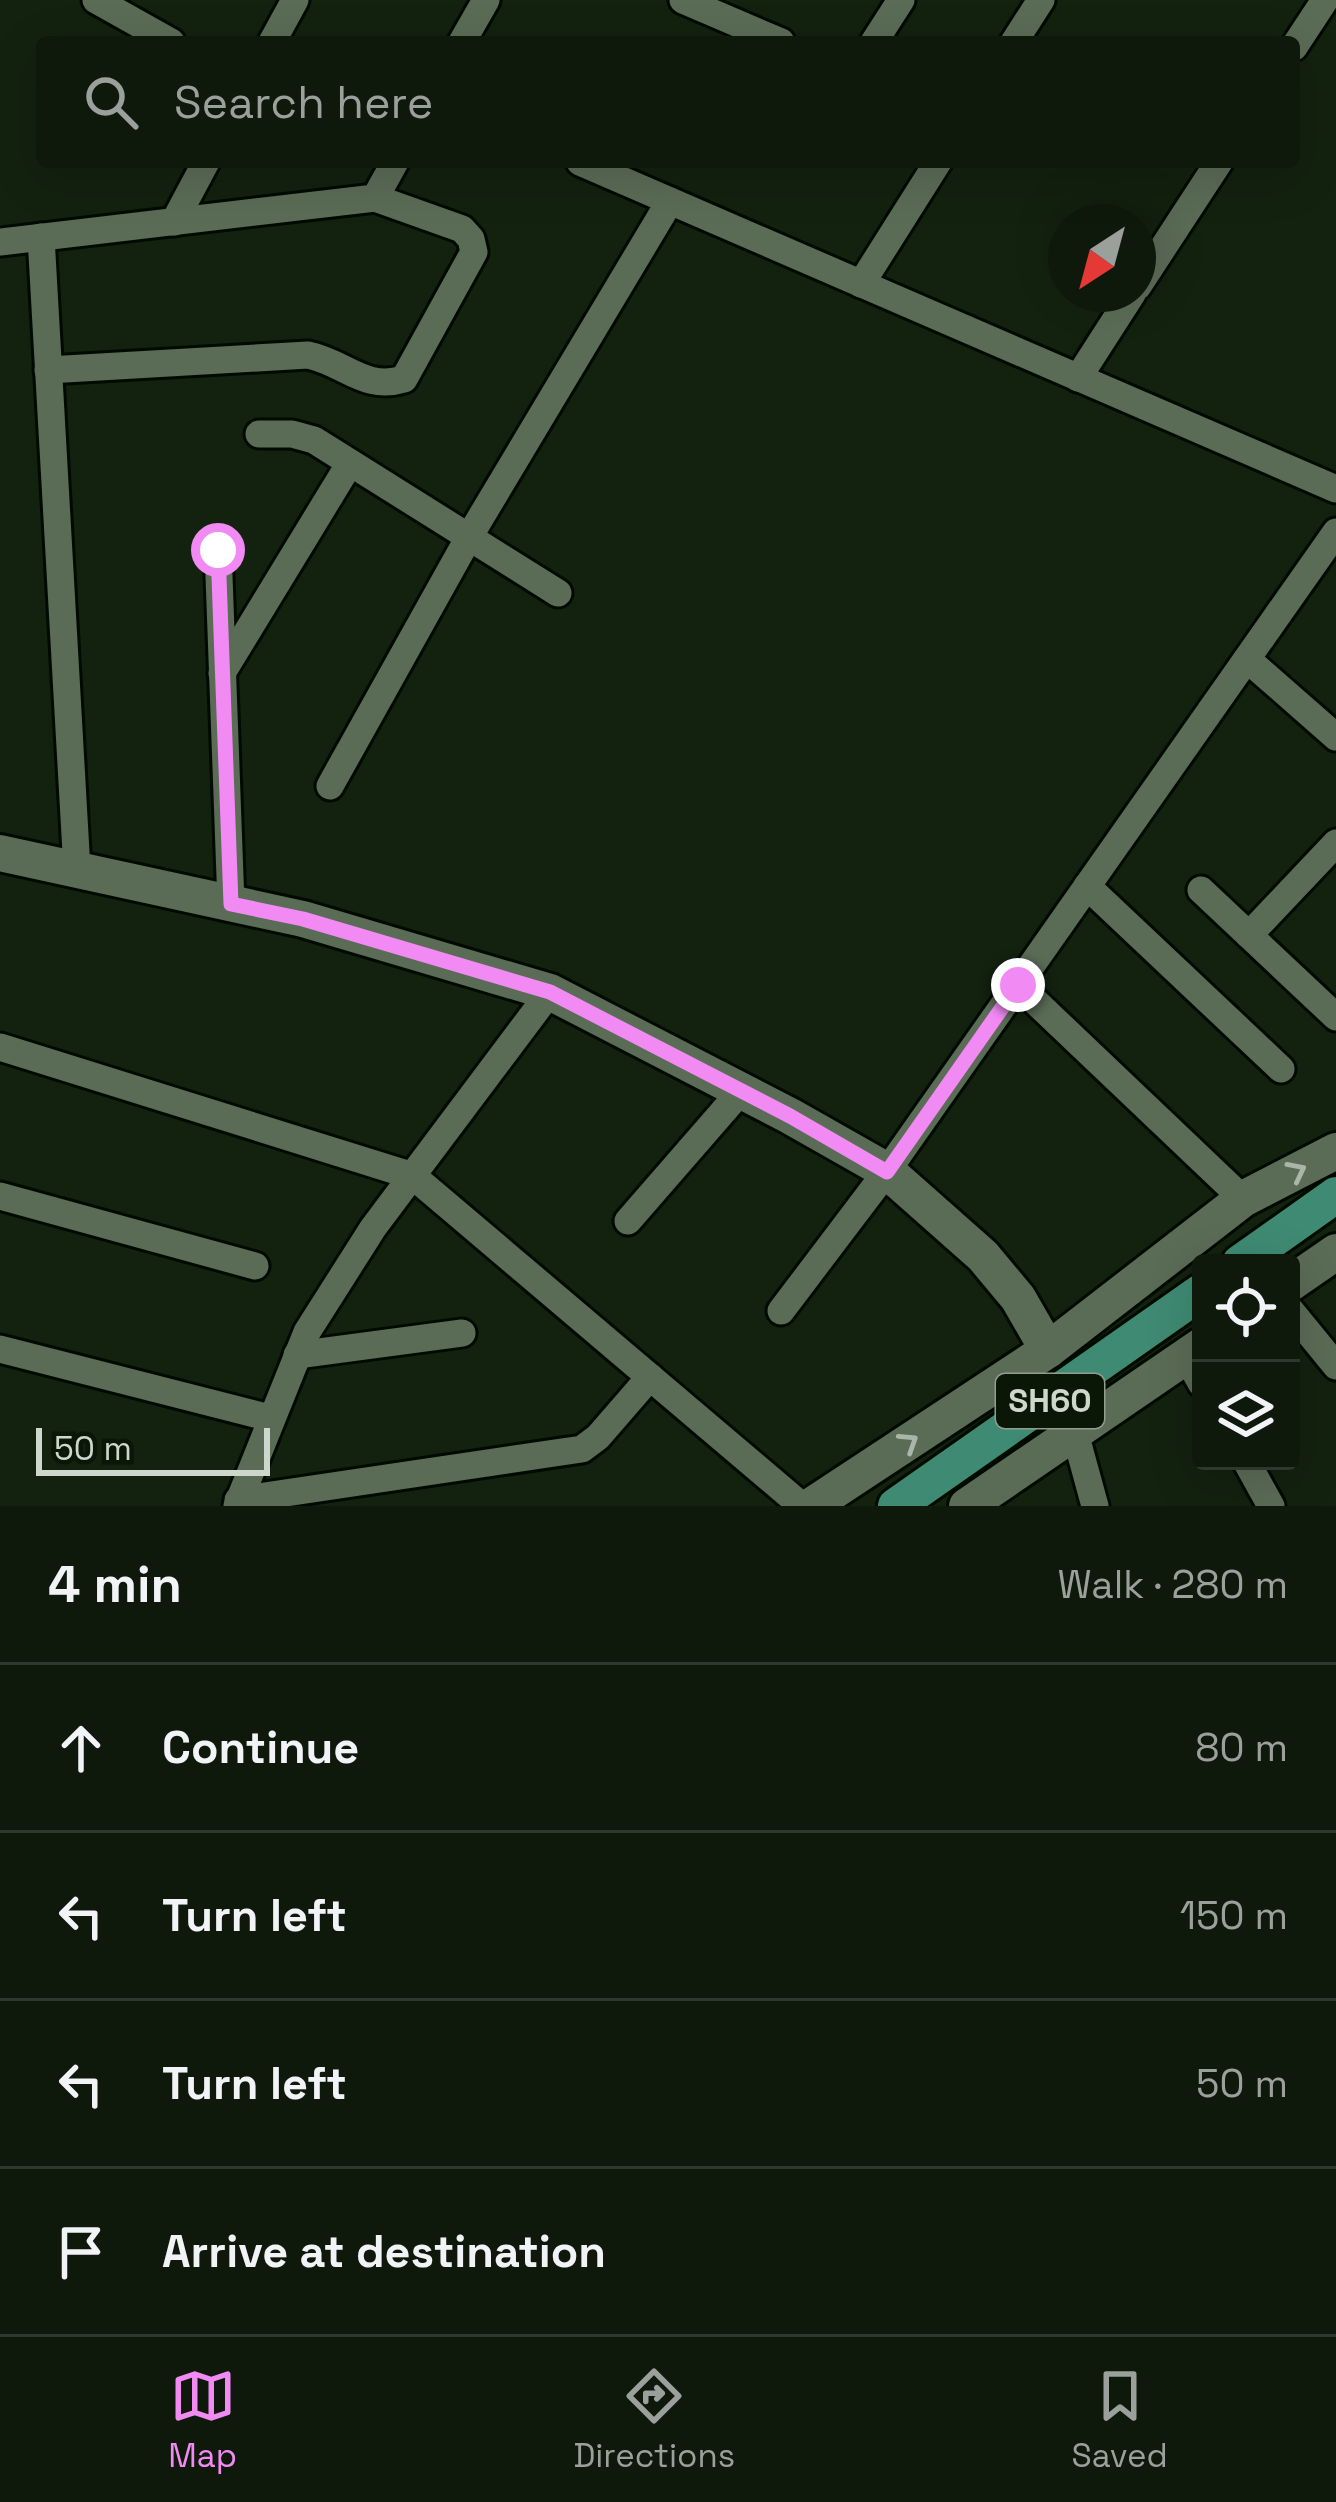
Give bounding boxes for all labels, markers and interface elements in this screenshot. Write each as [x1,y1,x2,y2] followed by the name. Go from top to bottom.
[36,36,1300,168] search box
[78,69,144,135] icon: search
[174,74,433,131] text: Search here
[1048,204,1156,312] north arrow
[191,523,245,577] route start
[991,958,1045,1012] route end
[1284,1162,1306,1185] one-way arrow
[1192,1254,1300,1470] map controls
[1192,1254,1300,1362] button: locate
[1192,1362,1300,1470] button: layers
[996,1374,1104,1428] road number: SH60
[36,1422,270,1475] scale bar
[54,1428,132,1470] text: 50 m
[896,1433,918,1456] one-way arrow
[48,1552,182,1617] text: 4 min
[1058,1560,1288,1609] text: Walk · 280 m
[48,1715,114,1781] icon: ahead
[162,1719,359,1776] text: Continue
[1195,1723,1288,1772] text: 80 m
[48,1883,114,1949] icon: left
[162,1887,347,1944] text: Turn left
[1180,1891,1288,1940] text: 150 m
[48,2051,114,2117] icon: left
[162,2055,347,2112] text: Turn left
[1196,2059,1288,2108] text: 50 m
[48,2219,114,2285] icon: arrive
[162,2223,606,2280] text: Arrive at destination
[168,2363,237,2477] tab: Map
[573,2363,735,2477] tab: Directions
[1072,2363,1168,2477] tab: Saved

